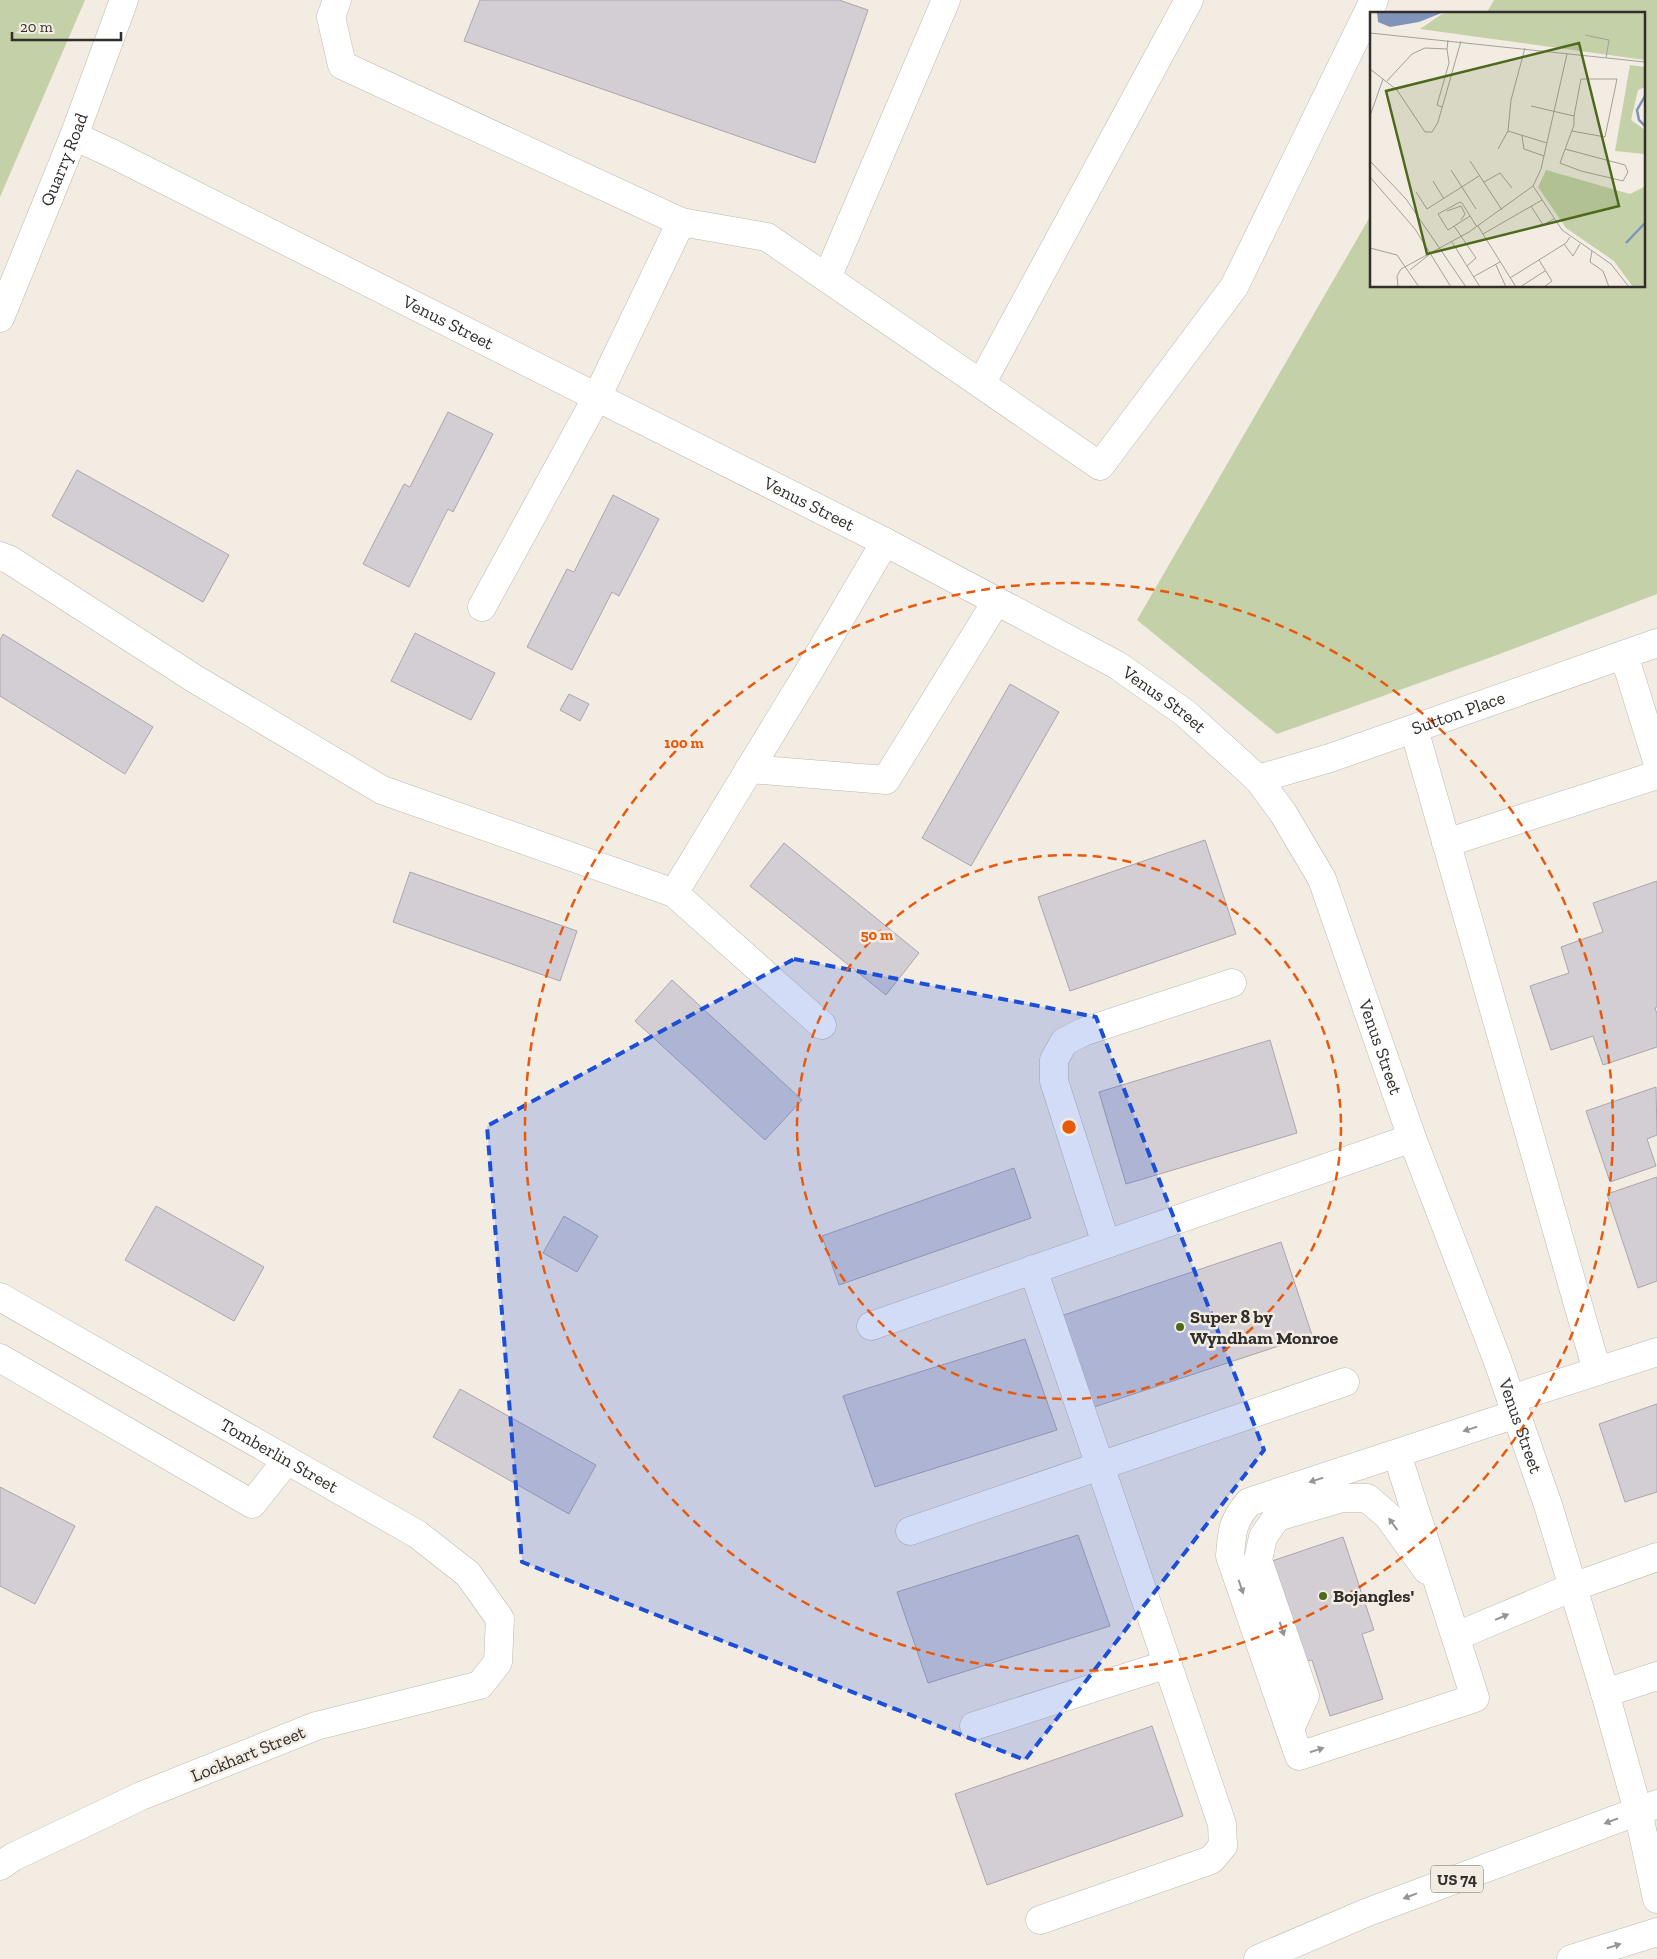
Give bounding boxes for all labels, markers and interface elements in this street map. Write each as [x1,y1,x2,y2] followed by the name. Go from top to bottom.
[12,10,121,42] scale bar
[1370,12,1644,288] inset map
[20,18,53,36] text: 20 m
[36,110,93,209] street label: Quarry Road
[398,290,497,355] street label: Venus Street
[759,471,858,536] street label: Venus Street
[1117,661,1211,738] street label: Venus Street
[1409,686,1508,739] street label: Sutton Place
[664,734,704,752] text: 100 m
[861,926,893,944] text: 50 m
[1353,996,1407,1098] street label: Venus Street
[1060,1118,1078,1136] centre of rings
[1190,1306,1338,1349] place label: Super 8 by Wyndham Monroe
[1174,1321,1186,1333] marker: Super 8 by Wyndham Monroe
[1493,1375,1547,1477] street label: Venus Street
[216,1413,342,1498] street label: Tomberlin Street
[1462,1425,1477,1433] one-way arrow
[1308,1476,1323,1484] one-way arrow
[1388,1518,1399,1531] one-way arrow
[1237,1580,1245,1595] one-way arrow
[1333,1585,1414,1607] place label: Bojangles'
[1317,1590,1329,1602] marker: Bojangles'
[1495,1613,1510,1621] one-way arrow
[1279,1621,1287,1636] one-way arrow
[188,1721,309,1787] street label: Lockhart Street
[1309,1746,1324,1753] one-way arrow
[1603,1817,1618,1825] one-way arrow
[1431,1866,1483,1892] road number: US 74
[1403,1893,1417,1901] one-way arrow
[1607,1941,1622,1949] one-way arrow

